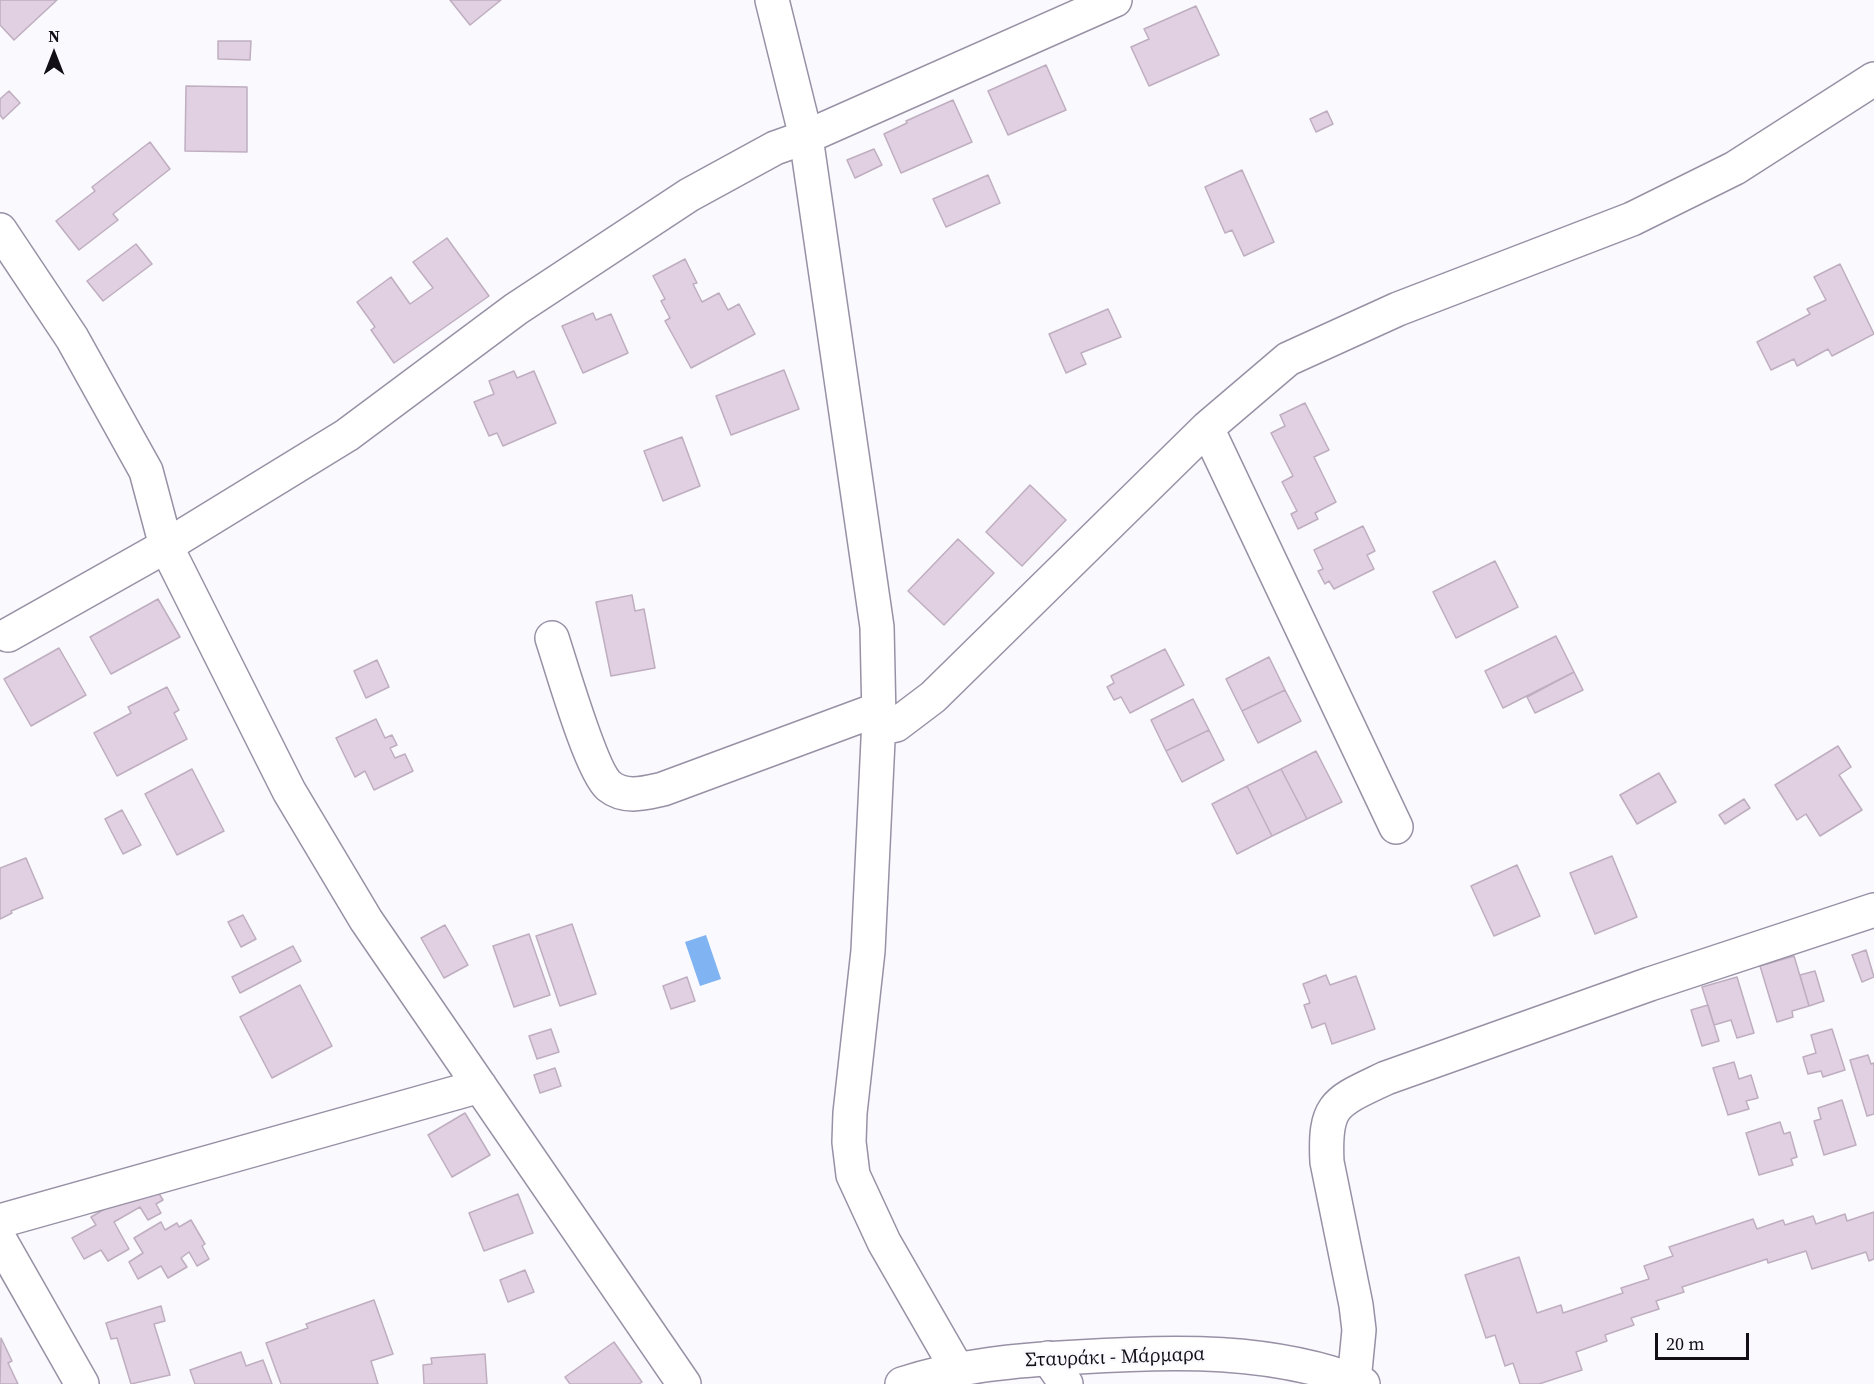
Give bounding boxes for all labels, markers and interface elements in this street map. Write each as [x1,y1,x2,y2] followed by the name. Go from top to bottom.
[24,24,84,84] north arrow
[48,25,60,47] text: N
[1658,1321,1752,1359] scale bar
[1666,1331,1704,1356] text: 20 m
[1025,1343,1205,1373] street label: Σταυράκι - Μάρμαρα

